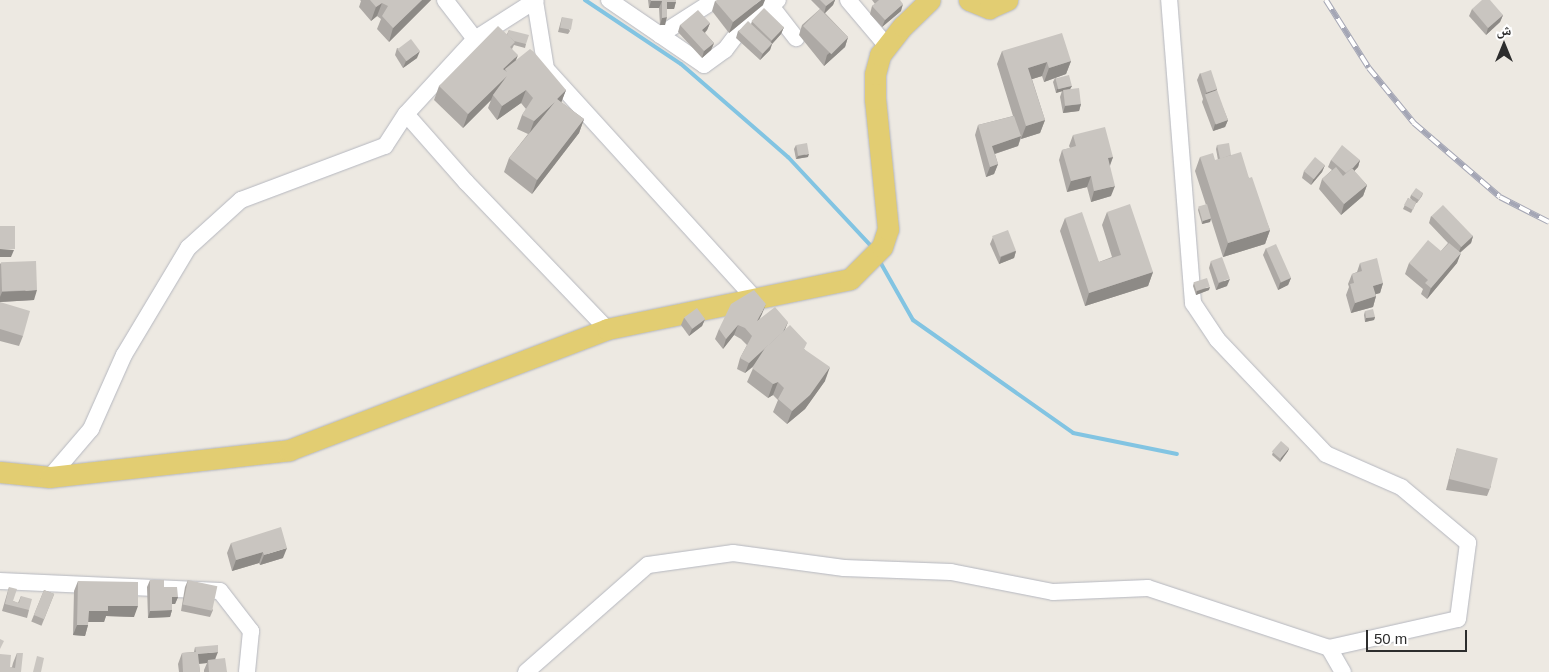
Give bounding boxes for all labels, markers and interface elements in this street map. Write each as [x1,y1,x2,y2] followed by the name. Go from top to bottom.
[1479,20,1529,70] north arrow
[1497,22,1511,38] text: ش
[1369,620,1470,652] scale bar
[1374,630,1407,647] text: 50 m

